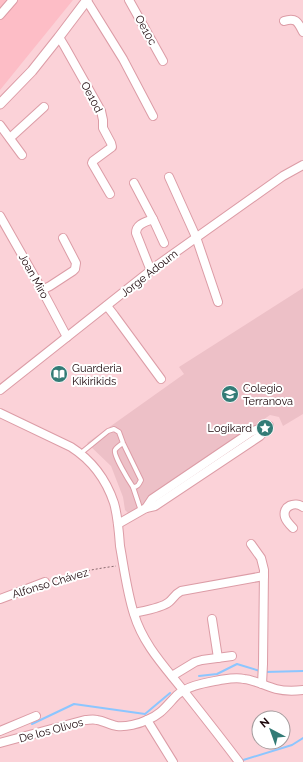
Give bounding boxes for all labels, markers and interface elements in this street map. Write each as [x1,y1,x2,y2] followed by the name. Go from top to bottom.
[132,13,159,47] street label: Oe10c
[78,80,105,115] street label: Oe10d
[118,247,180,300] street label: Jorge Adoum
[16,252,51,301] street label: Joan Miro
[72,362,122,388] place label: Guarderia Kikirikids
[49,364,69,384] library icon: Guarderia Kikirikids
[243,382,293,408] place label: Colegio Terranova
[220,384,240,404] school or university icon: Colegio Terranova
[255,418,275,438] place icon: Logikard
[208,422,252,435] place label: Logikard
[11,566,90,601] street label: Alfonso Chávez
[251,710,291,750] north arrow
[257,715,272,730] text: N
[18,716,85,745] street label: De los Olivos

